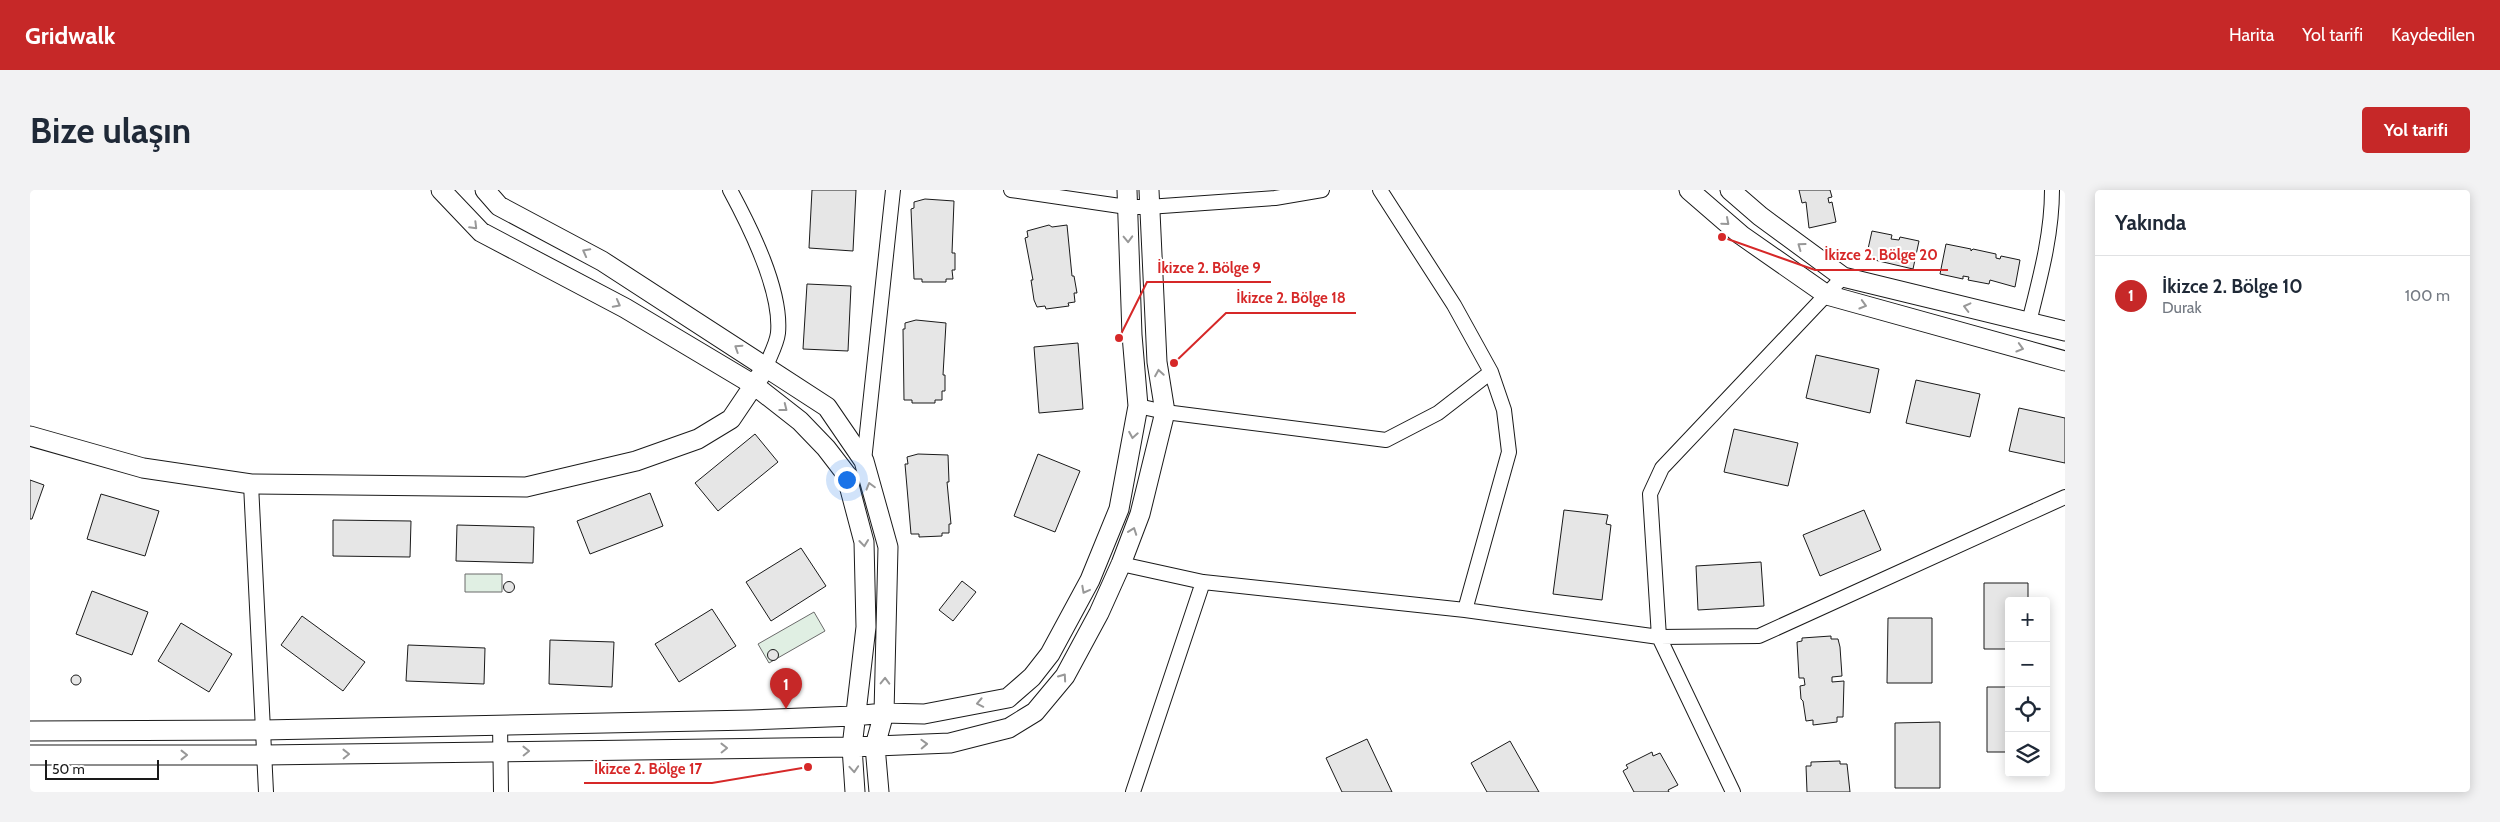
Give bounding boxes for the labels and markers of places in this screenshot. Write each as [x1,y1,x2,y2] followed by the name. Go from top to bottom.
[1815,240,1948,270] callout: İkizce 2. Bölge 20
[1147,252,1271,282] callout: İkizce 2. Bölge 9
[1226,283,1356,313] callout: İkizce 2. Bölge 18
[770,668,802,709] pin: 1
[584,753,712,783] callout: İkizce 2. Bölge 17

